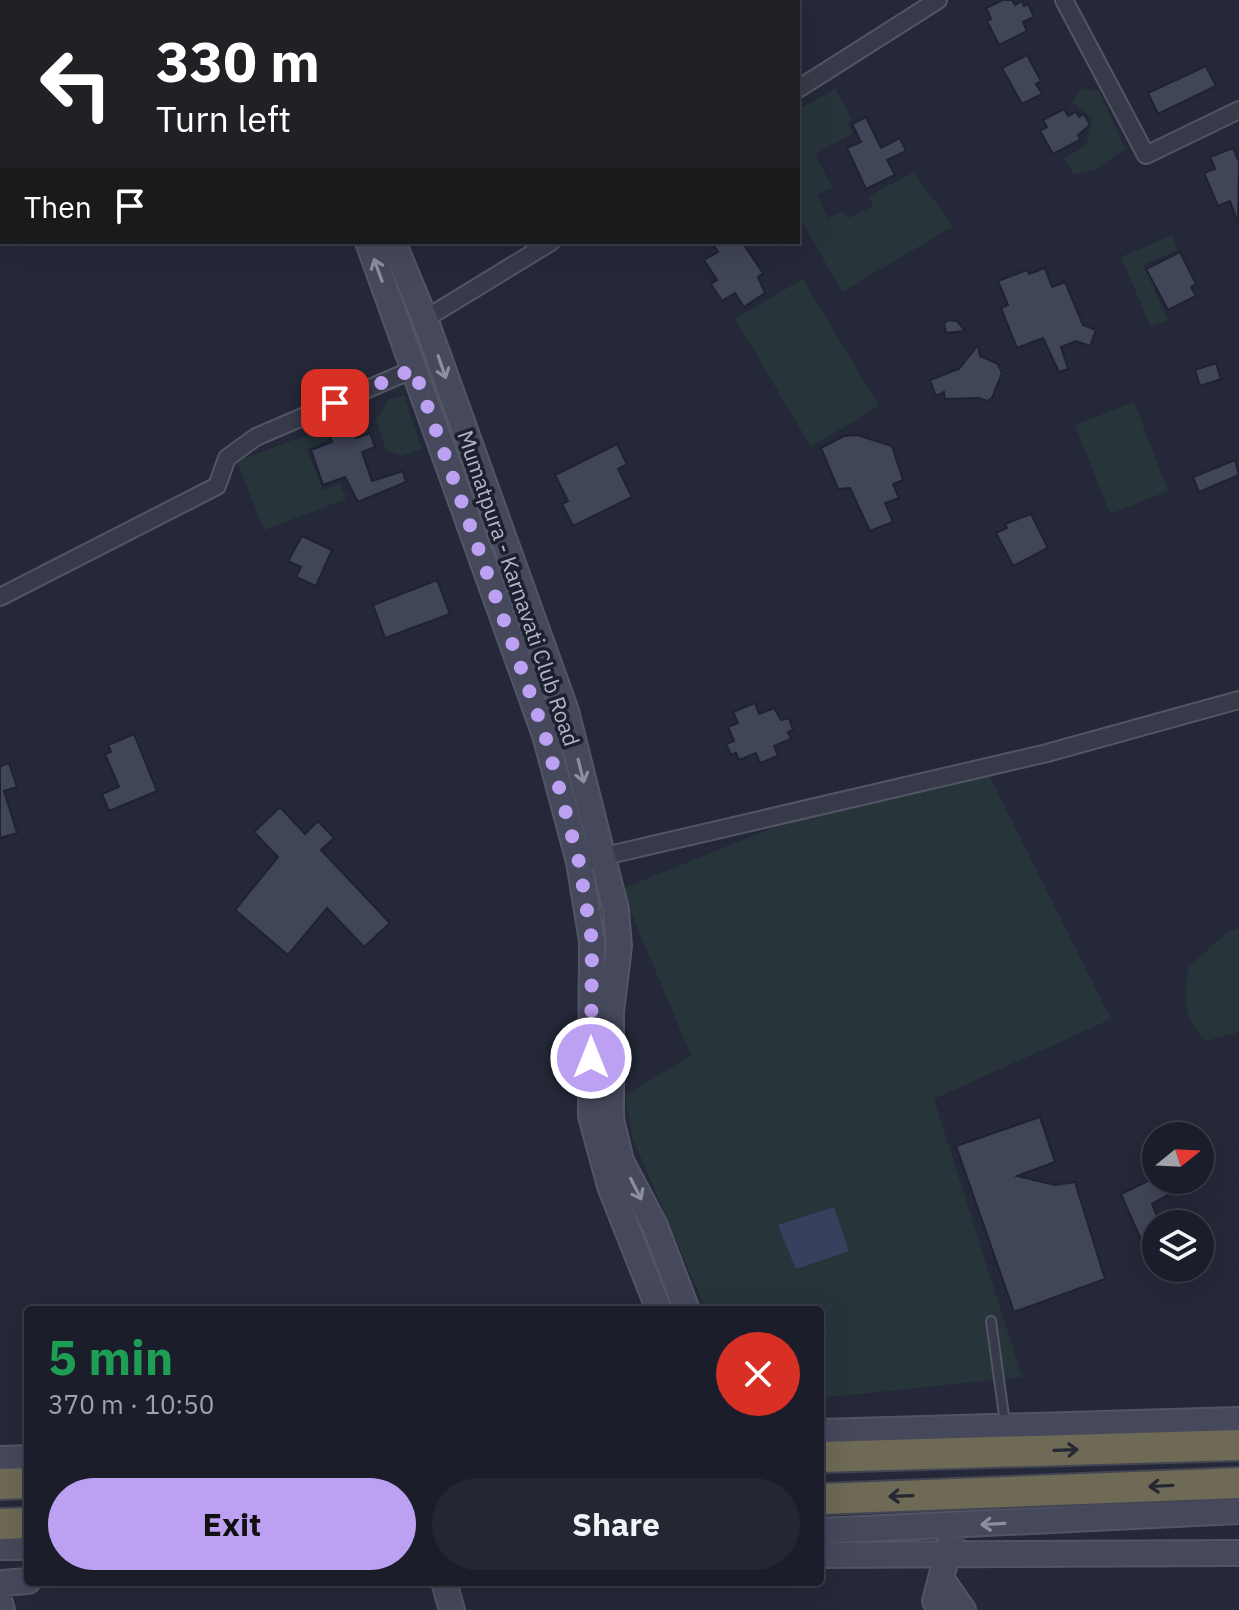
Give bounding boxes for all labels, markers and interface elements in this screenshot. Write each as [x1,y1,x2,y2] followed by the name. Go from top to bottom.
[156,25,320,97] text: 330 m
[24,32,128,136] icon: left
[156,95,291,142] text: Turn left
[108,184,152,228] icon: arrive
[24,187,92,226] text: Then
[370,258,385,283] one-way arrow
[436,354,450,379] one-way arrow
[301,369,369,437] pin
[313,381,357,425] icon: arrive
[451,426,587,750] street label: Mumatpura - Karnavati Club Road
[575,758,590,784] one-way arrow
[549,1016,633,1100] position arrow
[1142,1122,1214,1194] north arrow
[1142,1122,1214,1282] map controls
[629,1177,644,1201] one-way arrow
[1142,1210,1214,1282] button: layers
[48,1326,173,1388] text: 5 min
[716,1332,800,1416] button: close
[48,1387,214,1421] text: 370 m · 10:50
[1052,1443,1079,1458] one-way arrow
[48,1478,416,1570] button: Exit
[432,1478,800,1570] button: Share
[1148,1479,1175,1494] one-way arrow
[888,1488,915,1504] one-way arrow
[980,1517,1007,1532] one-way arrow

